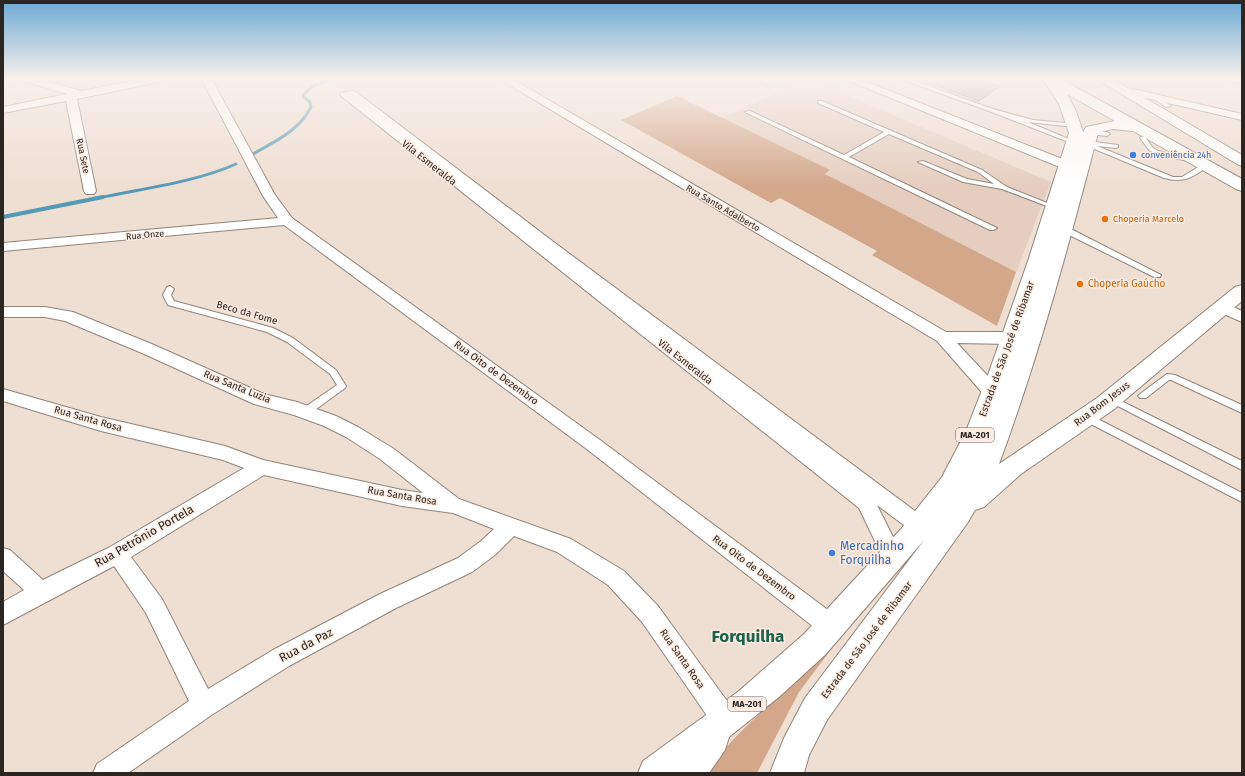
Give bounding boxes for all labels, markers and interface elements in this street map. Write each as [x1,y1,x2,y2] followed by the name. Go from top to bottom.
[74,137,92,175] street label: Rua Sete
[399,138,459,188] street label: Vila Esmeralda
[1128,150,1138,160] marker: conveniência 24h
[1141,150,1211,160] place label: conveniência 24h
[684,183,762,233] street label: Rua Santo Adalberto
[1100,214,1110,224] marker: Choperia Marcelo
[1113,214,1184,224] place label: Choperia Marcelo
[126,228,165,242] street label: Rua Onze
[1088,277,1166,290] place label: Choperia Gaúcho
[977,279,1037,419] street label: Estrada de São José de Ribamar
[1075,279,1085,289] marker: Choperia Gaúcho
[215,299,279,327] street label: Beco da Fome
[655,337,715,387] street label: Vila Esmeralda
[452,338,541,408] street label: Rua Oito de Dezembro
[202,368,272,406] street label: Rua Santa Luzia
[1072,379,1133,429] street label: Rua Bom Jesus
[53,404,123,434] street label: Rua Santa Rosa
[956,428,994,442] road number: MA-201
[366,484,438,508] street label: Rua Santa Rosa
[92,502,196,570] street label: Rua Petrônio Portela
[710,533,798,603] street label: Rua Oito de Dezembro
[840,539,904,567] place label: Mercadinho Forquilha
[827,548,837,558] marker: Mercadinho Forquilha
[819,579,915,701] street label: Estrada de São José de Ribamar
[277,625,335,665] street label: Rua da Paz
[712,626,784,647] district label: Forquilha
[657,627,707,691] street label: Rua Santa Rosa
[728,697,766,711] road number: MA-201

